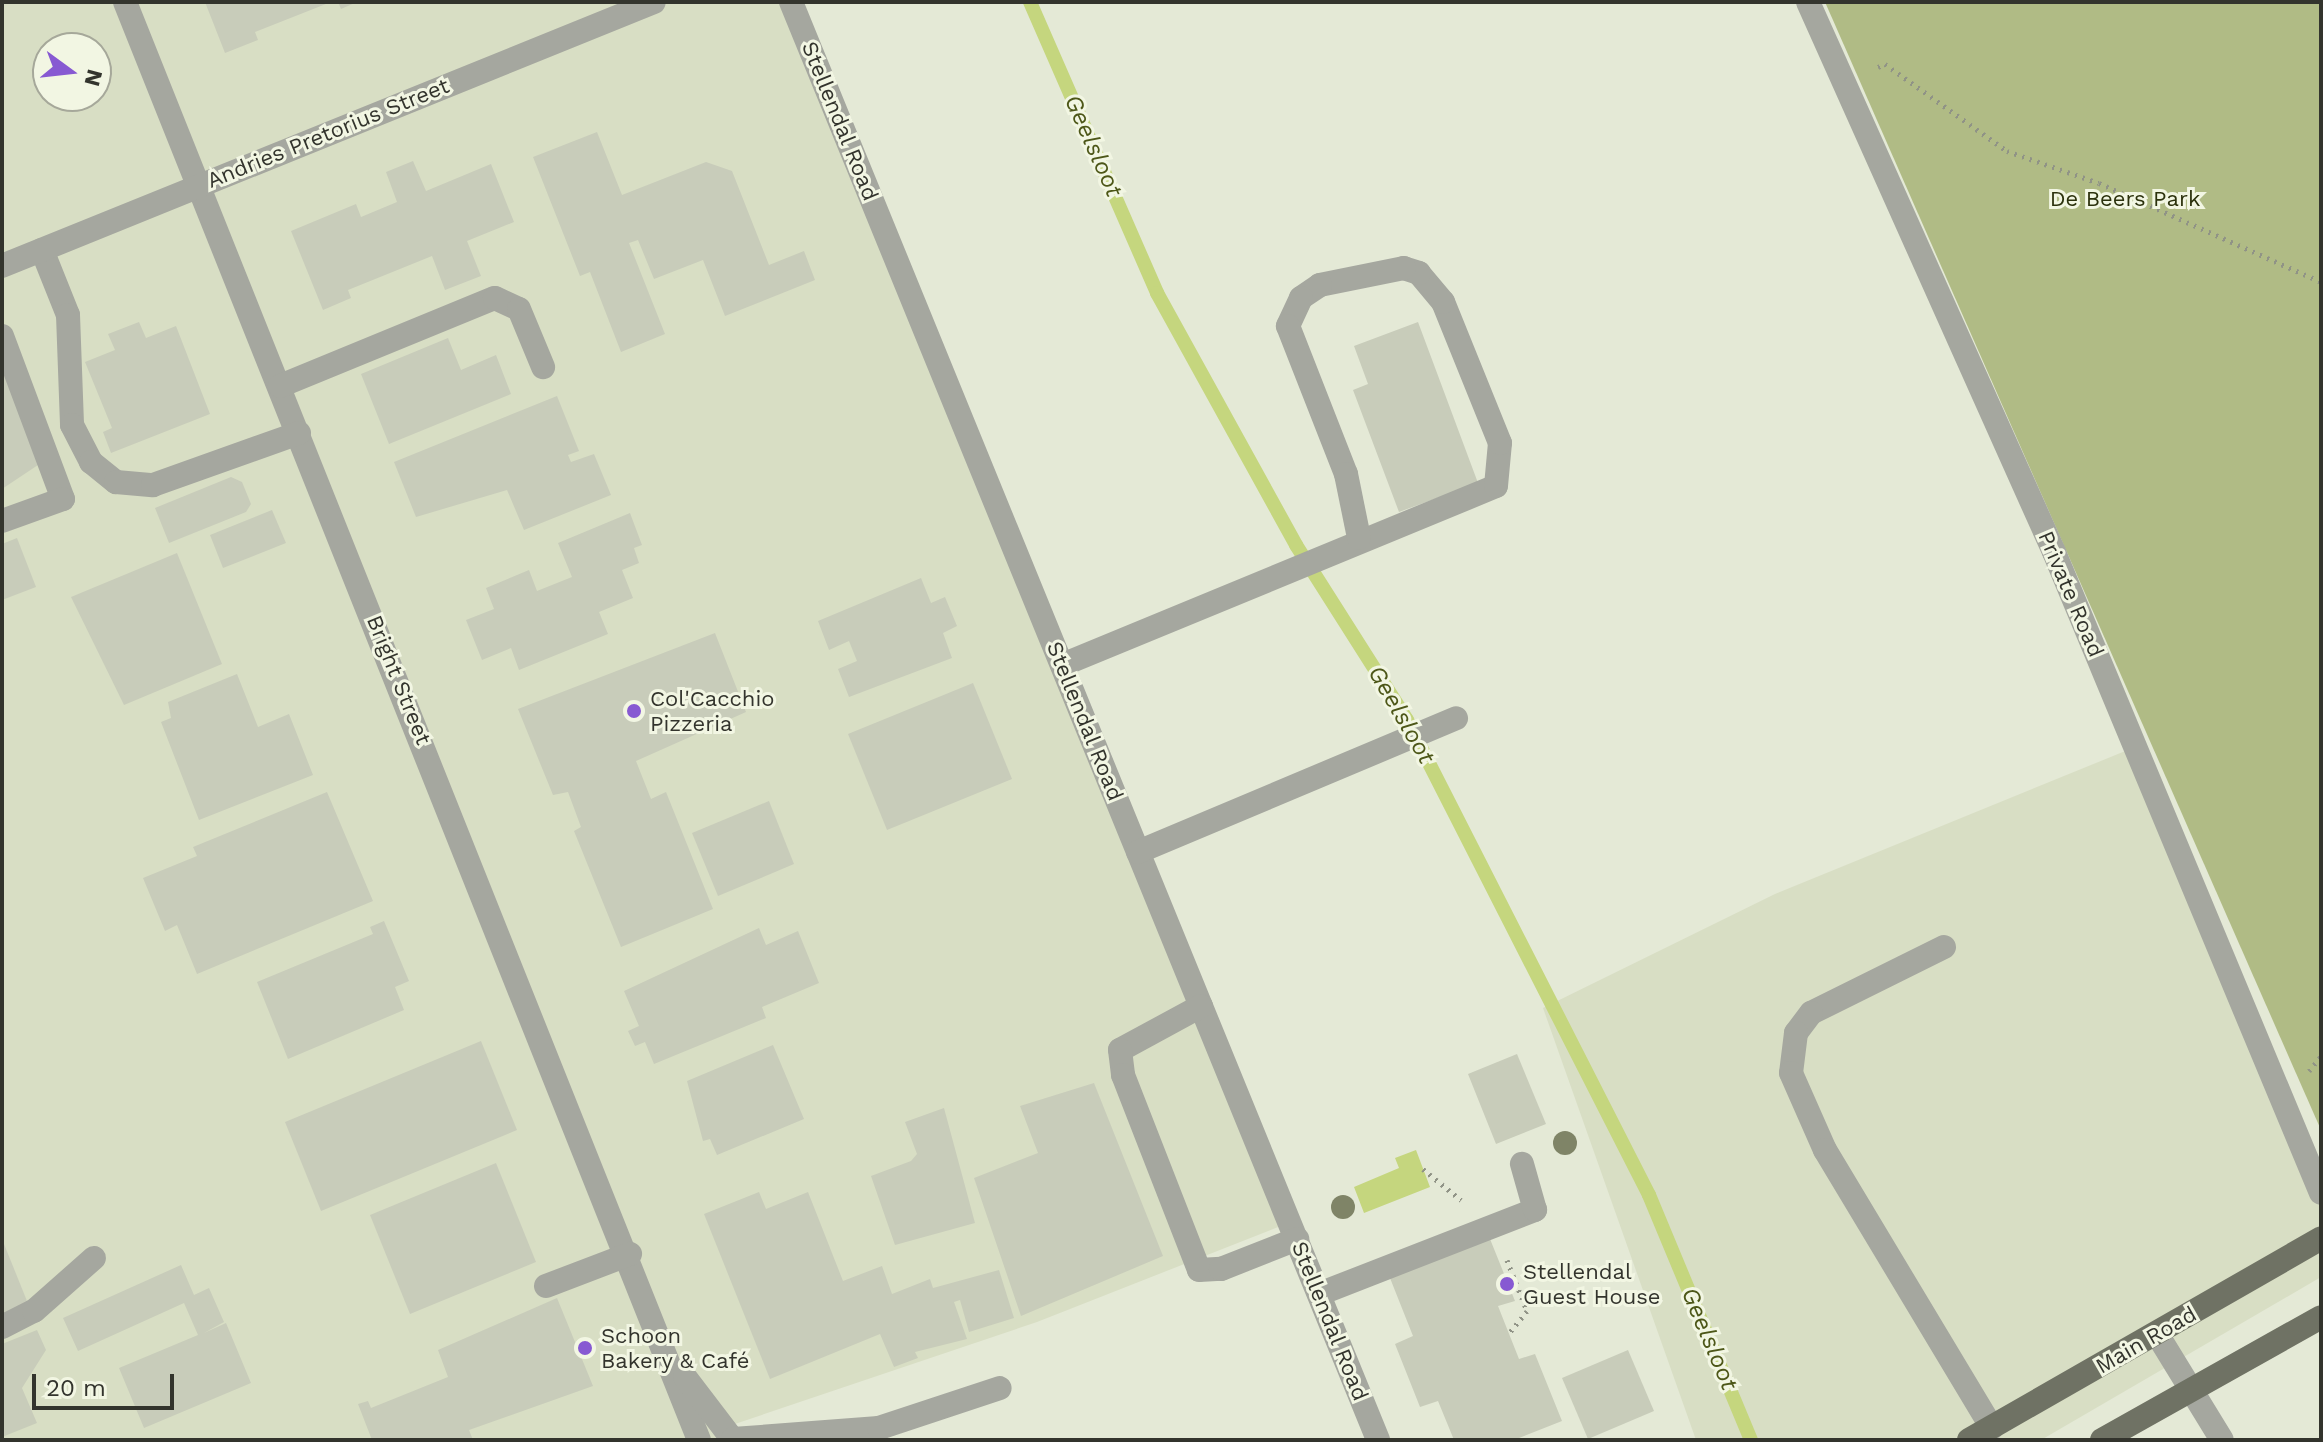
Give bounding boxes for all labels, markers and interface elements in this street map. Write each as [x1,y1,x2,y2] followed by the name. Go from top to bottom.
[32,32,112,112] north arrow
[796,37,884,205] street label: Stellendal Road
[80,67,108,89] text: N
[203,72,453,194] street label: Andries Pretorius Street
[1058,91,1128,201] water label: Geelsloot
[2050,186,2200,212] park label: De Beers Park
[2033,527,2109,661] street label: Private Road
[361,611,437,749] street label: Bright Street
[1041,637,1129,805] street label: Stellendal Road
[1361,661,1441,769] water label: Geelsloot
[650,685,775,736] place label: Col'Cacchio Pizzeria
[625,702,643,720] marker: Col'Cacchio Pizzeria
[1286,1237,1374,1405] street label: Stellendal Road
[1523,1258,1661,1310] place label: Stellendal Guest House
[1498,1275,1516,1293] marker: Stellendal Guest House
[1675,1283,1743,1395] water label: Geelsloot
[2091,1301,2201,1379] street label: Main Road
[601,1322,750,1374] place label: Schoon Bakery & Café
[576,1339,594,1357] marker: Schoon Bakery & Café
[36,1358,178,1408] scale bar
[46,1374,106,1402] text: 20 m

